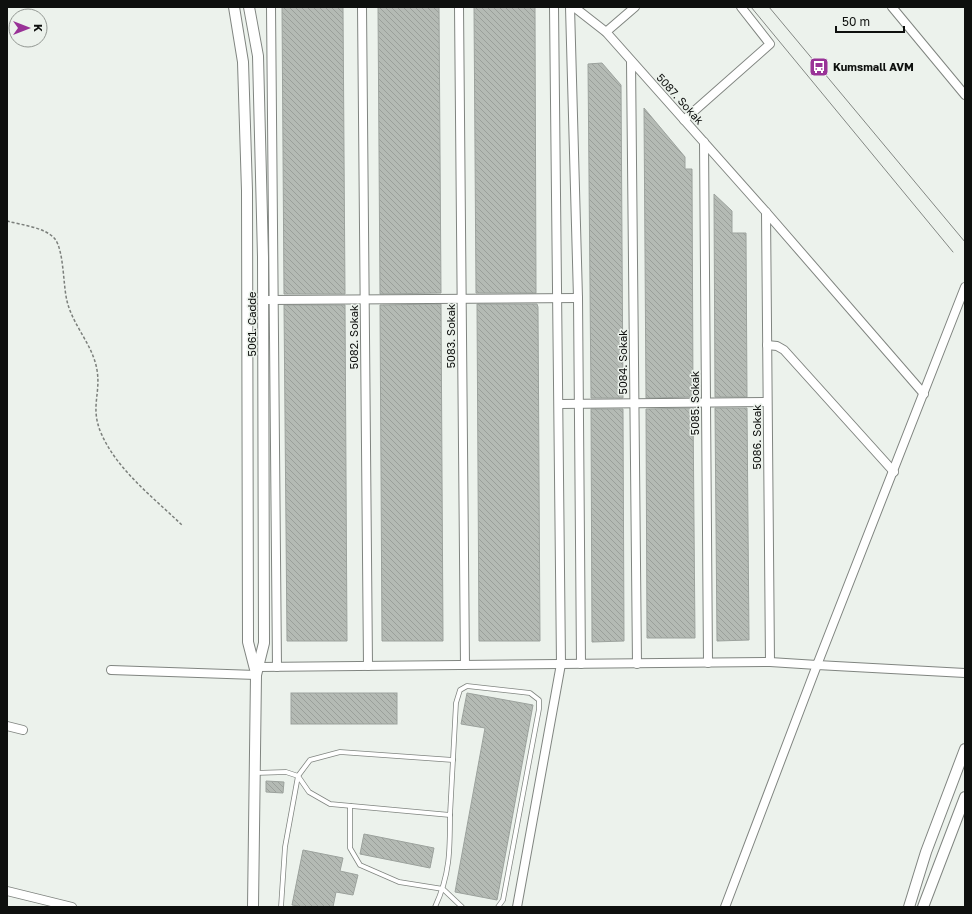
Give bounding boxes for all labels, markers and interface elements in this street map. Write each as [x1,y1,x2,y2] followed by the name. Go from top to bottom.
[8,8,48,48] north arrow
[836,8,904,34] scale bar
[842,14,870,29] text: 50 m
[32,24,45,32] text: K
[808,56,830,78] bus stop icon: Kumsmall AVM
[833,60,914,73] place label: Kumsmall AVM
[654,71,707,127] street label: 5087. Sokak
[245,292,258,356] street label: 5061. Cadde
[444,304,457,368] street label: 5083. Sokak
[347,305,360,369] street label: 5082. Sokak
[616,330,629,394] street label: 5084. Sokak
[688,371,701,435] street label: 5085. Sokak
[750,405,763,469] street label: 5086. Sokak

